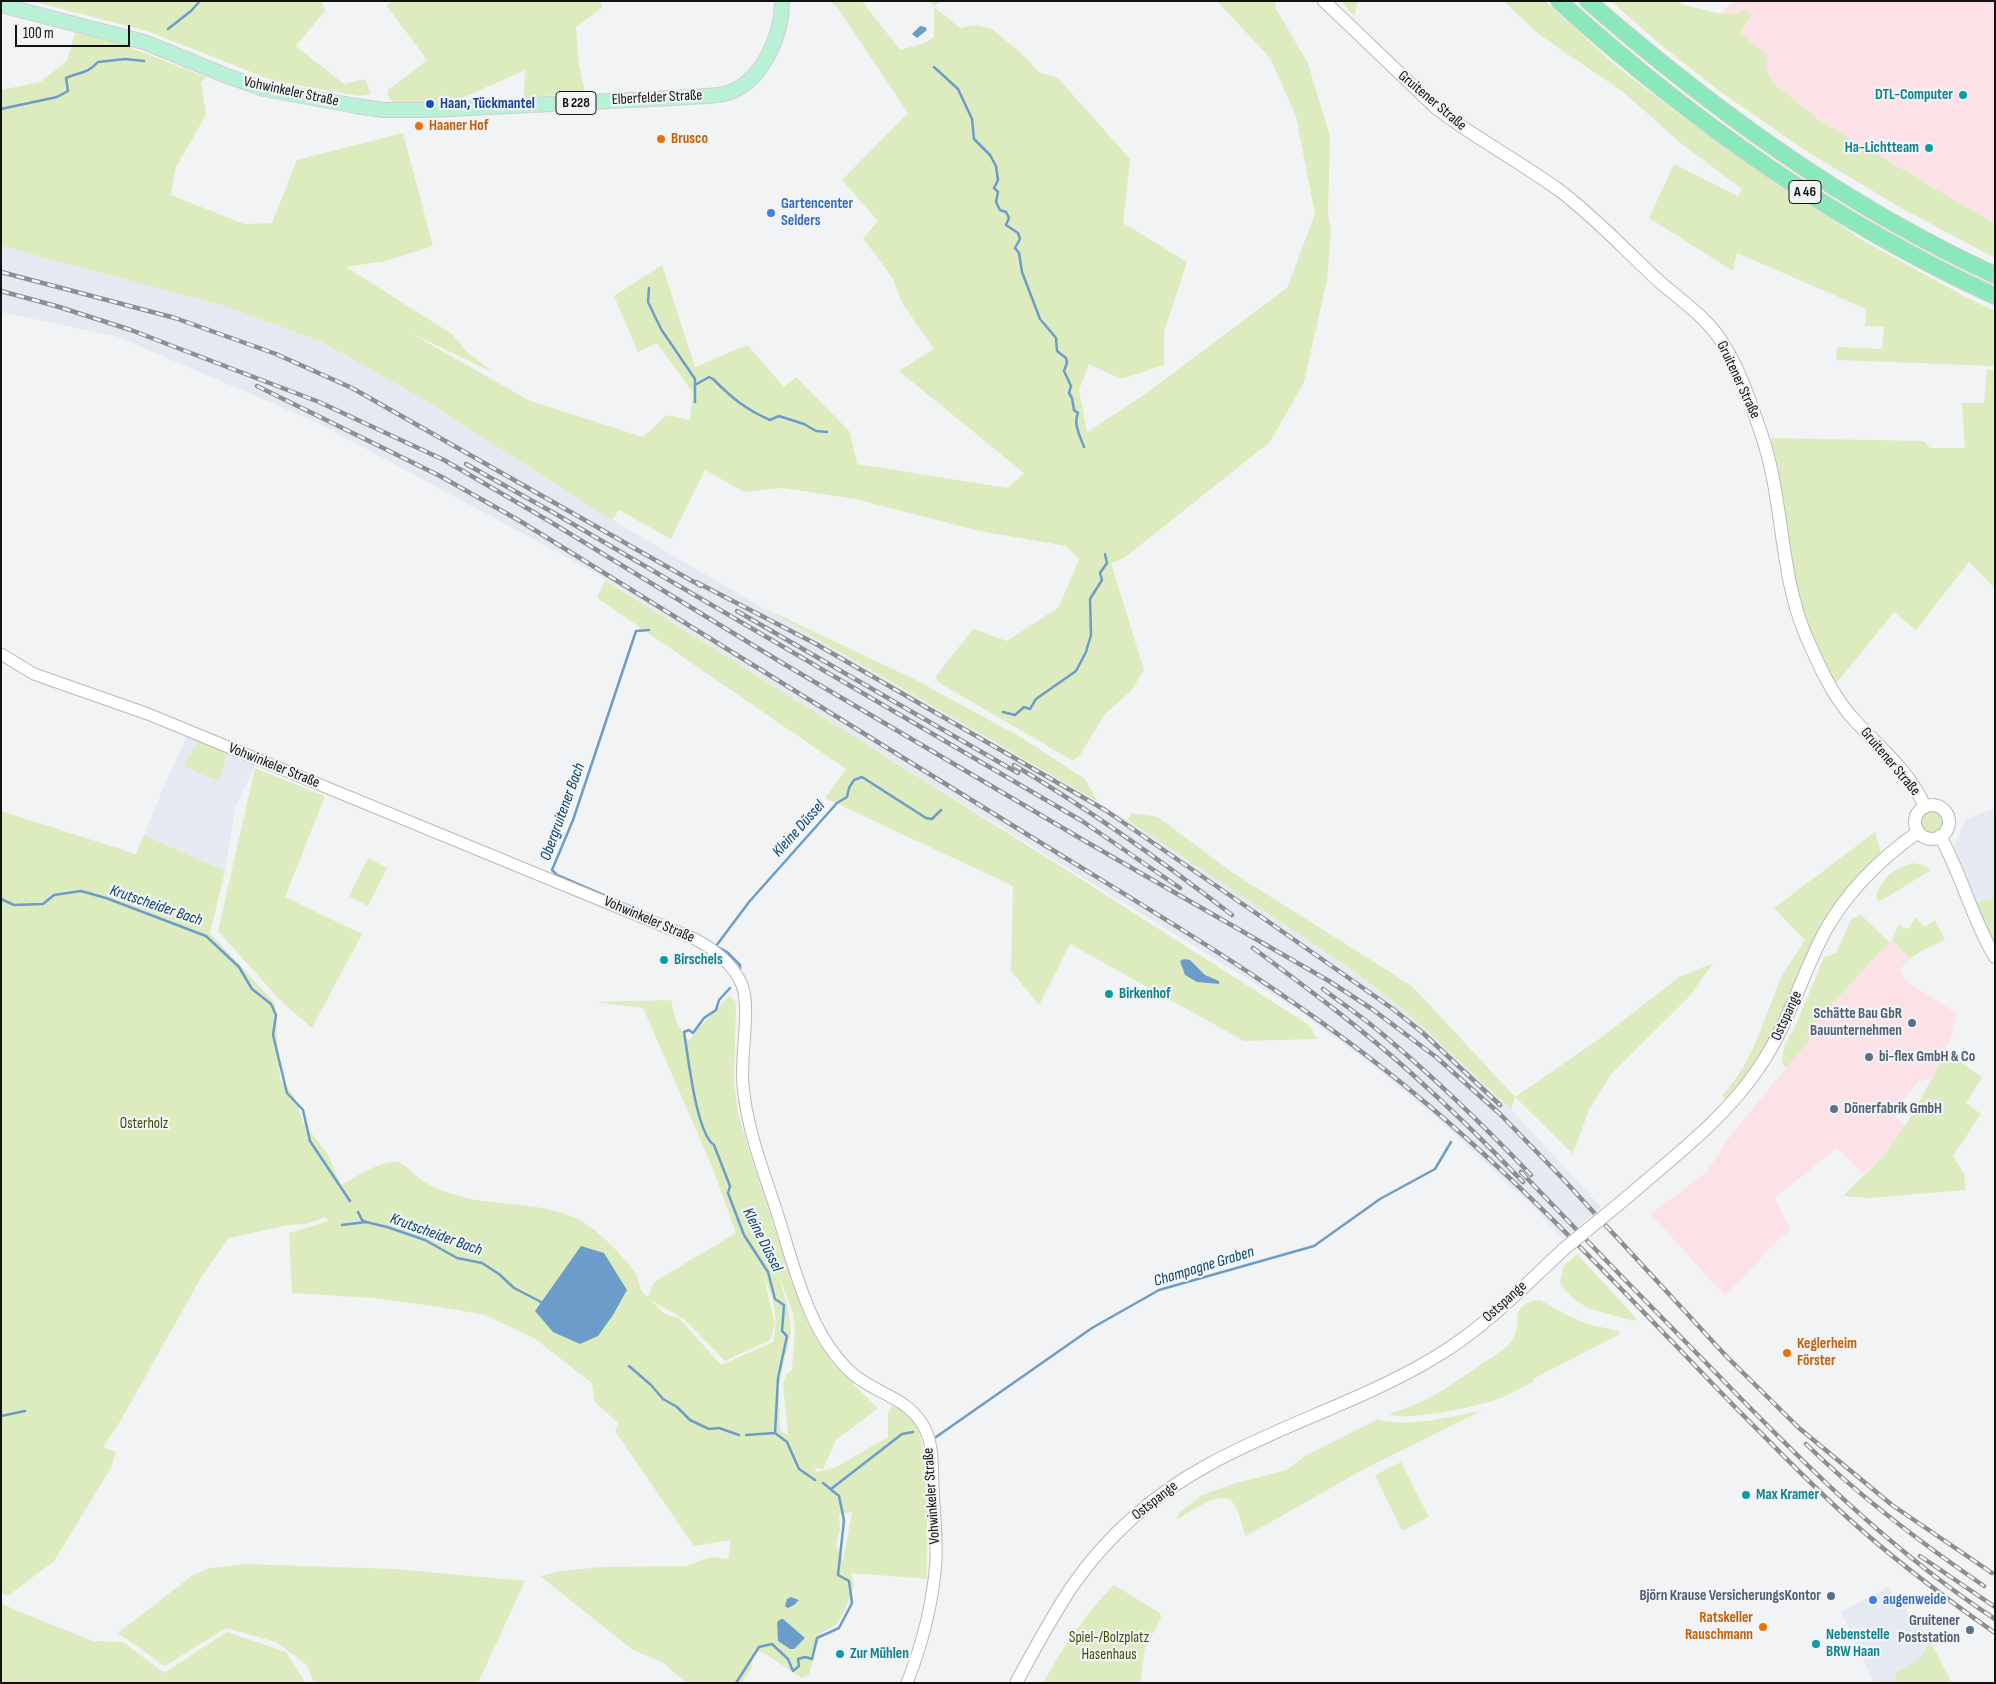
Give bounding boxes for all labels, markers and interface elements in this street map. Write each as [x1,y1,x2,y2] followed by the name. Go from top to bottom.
[18,15,132,47] scale bar
[23,24,54,43] text: 100 m
[1394,67,1470,135] street label: Gruitener Straße
[242,73,340,111] street label: Vohwinkeler Straße
[1875,86,1953,104] place label: DTL-Computer
[611,87,703,109] street label: Elberfelder Straße
[1957,89,1969,101] marker: DTL-Computer
[556,92,596,115] road number: B 228
[440,95,535,113] place label: Haan, Tückmantel
[424,98,436,110] marker: Haan, Tückmantel
[429,117,489,135] place label: Haaner Hof
[413,120,425,132] marker: Haaner Hof
[671,130,708,148] place label: Brusco
[655,133,667,145] marker: Brusco
[1845,139,1919,157] place label: Ha-Lichtteam
[1923,142,1935,154] marker: Ha-Lichtteam
[1789,180,1821,203] road number: A 46
[781,195,853,230] place label: Gartencenter Selders
[765,207,777,219] marker: Gartencenter Selders
[1712,338,1764,422] street label: Gruitener Straße
[1856,724,1924,800] street label: Gruitener Straße
[226,740,322,792] street label: Vohwinkeler Straße
[536,761,590,863] water label: Obergruitener Bach
[769,797,829,861] water label: Kleine Düssel
[107,881,205,931] water label: Krutscheider Bach
[601,893,697,947] street label: Vohwinkeler Straße
[674,951,723,969] place label: Birschels
[658,954,670,966] marker: Birschels
[1119,985,1171,1003] place label: Birkenhof
[1103,988,1115,1000] marker: Birkenhof
[1768,988,1806,1044] street label: Ostspange
[1810,1005,1902,1040] place label: Schätte Bau GbR Bauunternehmen
[1906,1017,1918,1029] marker: Schätte Bau GbR Bauunternehmen
[1879,1048,1975,1066] place label: bi-flex GmbH & Co
[1863,1051,1875,1063] marker: bi-flex GmbH & Co
[1844,1100,1942,1118] place label: Dönerfabrik GmbH
[1828,1103,1840,1115] marker: Dönerfabrik GmbH
[120,1115,168,1133] park label: Osterholz
[738,1205,786,1275] water label: Kleine Düssel
[387,1209,485,1261] water label: Krutscheider Bach
[1152,1243,1256,1291] water label: Champagne Graben
[1479,1278,1531,1326] street label: Ostspange
[1797,1335,1857,1370] place label: Keglerheim Förster
[1781,1347,1793,1359] marker: Keglerheim Förster
[920,1447,944,1545] street label: Vohwinkeler Straße
[1129,1478,1181,1524] street label: Ostspange
[1756,1486,1819,1504] place label: Max Kramer
[1740,1489,1752,1501] marker: Max Kramer
[1639,1587,1821,1605] place label: Björn Krause VersicherungsKontor
[1825,1590,1837,1602] marker: Björn Krause VersicherungsKontor
[1883,1591,1946,1609] place label: augenweide
[1867,1594,1879,1606] marker: augenweide
[1685,1609,1753,1644] place label: Ratskeller Rauschmann
[1898,1612,1960,1647] place label: Gruitener Poststation
[1757,1621,1769,1633] marker: Ratskeller Rauschmann
[1964,1624,1976,1636] marker: Gruitener Poststation
[1826,1626,1890,1661] place label: Nebenstelle BRW Haan
[1069,1629,1149,1664] park label: Spiel-/Bolzplatz Hasenhaus
[1810,1638,1822,1650] marker: Nebenstelle BRW Haan
[850,1645,909,1663] place label: Zur Mühlen
[834,1648,846,1660] marker: Zur Mühlen

